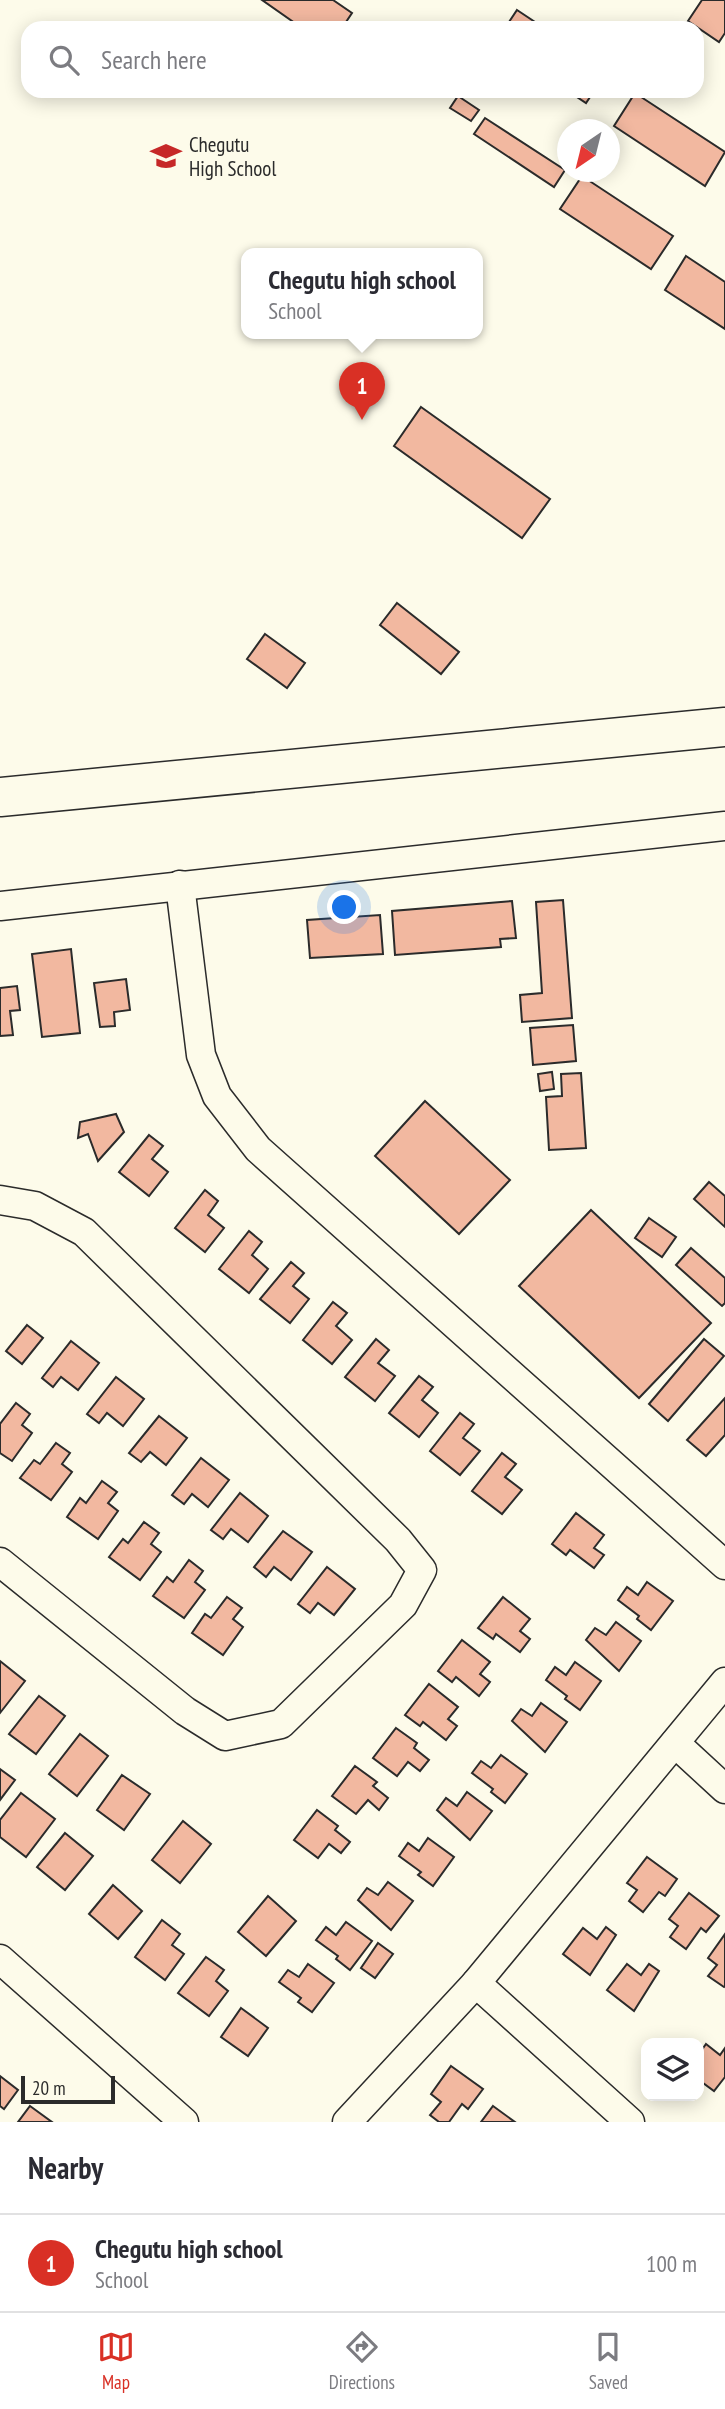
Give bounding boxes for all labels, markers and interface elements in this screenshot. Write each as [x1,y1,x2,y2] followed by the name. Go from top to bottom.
[21,21,704,98] search box
[45,41,83,79] icon: search
[101,43,207,76] text: Search here
[557,119,620,182] north arrow
[189,131,276,182] place label: Chegutu High School
[149,139,183,173] school or university icon: Chegutu High School
[241,248,483,339] popup
[268,263,456,296] text: Chegutu high school
[268,296,322,325] text: School
[339,362,385,420] pin: 1
[327,890,361,924] your location
[641,2038,704,2101] map controls
[641,2038,704,2101] button: layers
[21,2073,116,2105] scale bar
[32,2076,66,2100] text: 20 m
[28,2148,103,2187] text: Nearby
[95,2232,283,2265] text: Chegutu high school
[46,2249,57,2278] text: 1
[646,2249,697,2278] text: 100 m
[95,2265,148,2294] text: School
[97,2328,135,2394] tab: Map
[329,2328,395,2394] tab: Directions
[589,2328,628,2394] tab: Saved

